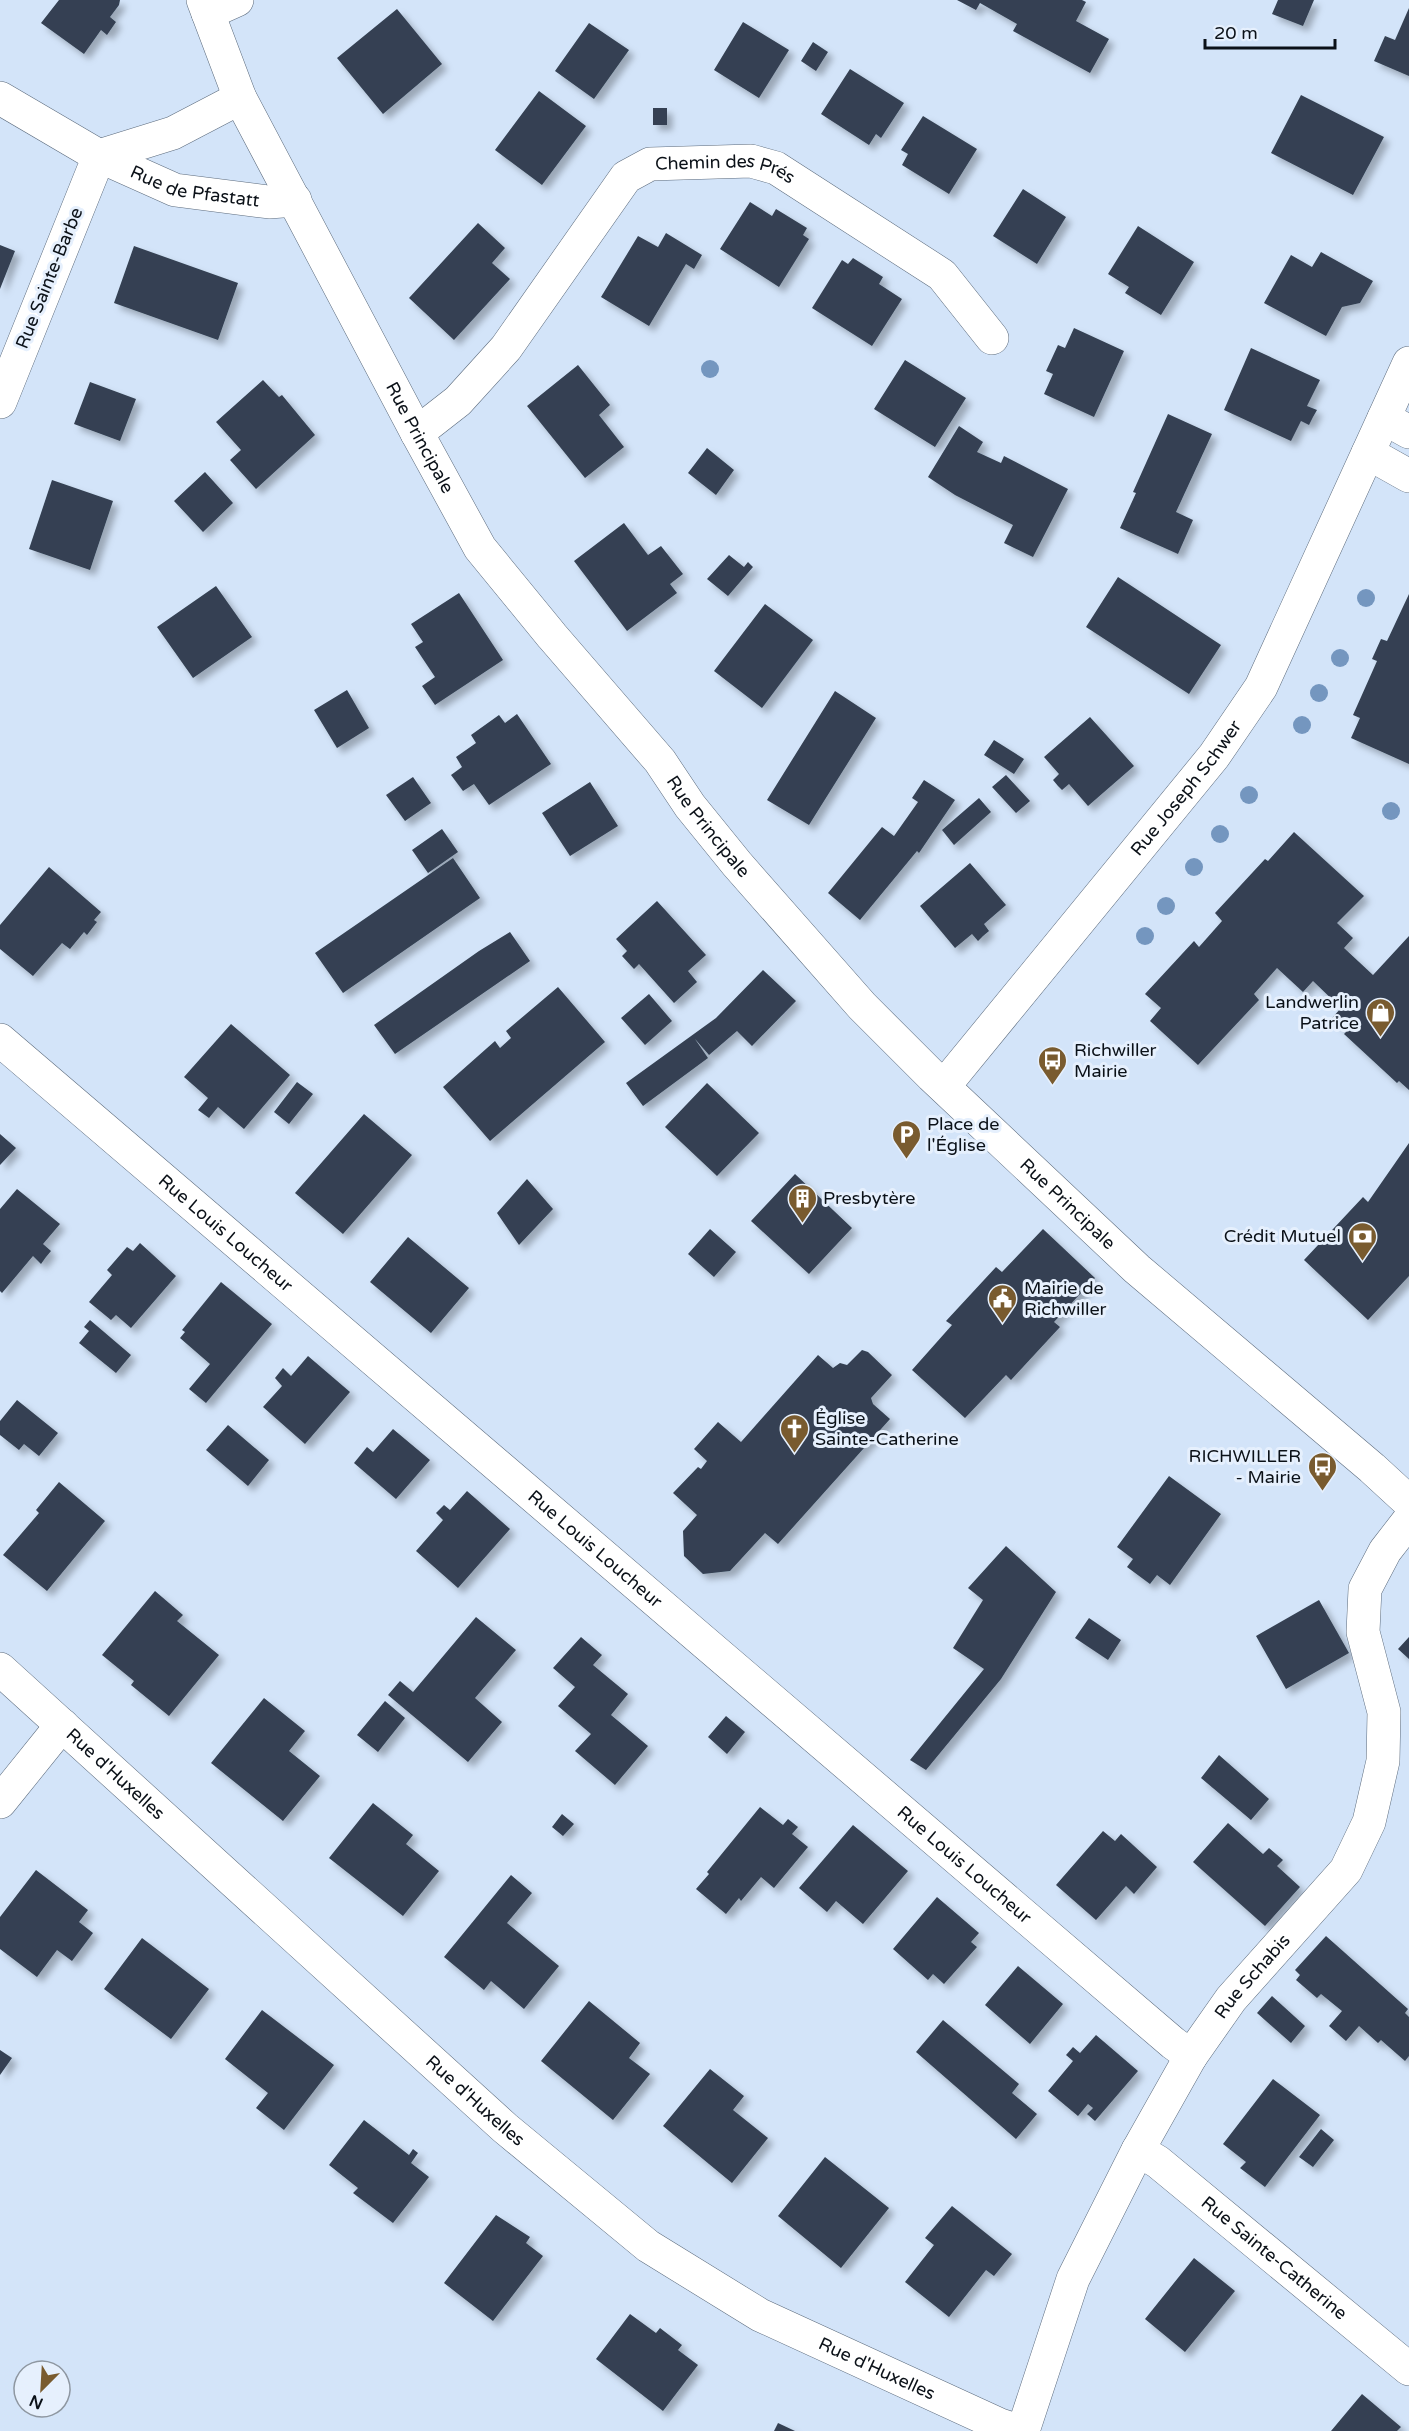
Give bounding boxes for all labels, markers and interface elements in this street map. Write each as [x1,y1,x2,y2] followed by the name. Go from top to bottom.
[1205,12,1336,50] scale bar
[1214,22,1258,44] text: 20 m
[655,149,799,188] street label: Chemin des Prés
[127,160,261,212] street label: Rue de Pfastatt
[11,204,87,352] street label: Rue Sainte-Barbe
[381,378,459,497] street label: Rue Principale
[1126,716,1246,860] street label: Rue Joseph Schwer
[662,771,755,882] street label: Rue Principale
[1265,991,1359,1034] place label: Landwerlin Patrice
[1364,996,1396,1038] shop icon: Landwerlin Patrice
[1074,1039,1157,1082] place label: Richwiller Mairie
[1037,1044,1069,1086] bus stop icon: Richwiller Mairie
[927,1113,1000,1156] place label: Place de l'Église
[890,1118,922,1160] parking icon: Place de l'Église
[1015,1154,1120,1254] street label: Rue Principale
[154,1169,297,1297] street label: Rue Louis Loucheur
[786,1182,818,1224] building icon: Presbytère
[823,1187,915,1209] place label: Presbytère
[1346,1220,1378,1262] bank icon: Crédit Mutuel
[1224,1225,1341,1247] place label: Crédit Mutuel
[1024,1277,1107,1320] place label: Mairie de Richwiller
[987,1282,1019,1324] public building icon: Mairie de Richwiller
[815,1407,959,1450] place label: Église Sainte-Catherine
[778,1412,810,1454] church icon: Église Sainte-Catherine
[1189,1445,1301,1488] place label: RICHWILLER - Mairie
[1306,1450,1338,1492] bus stop icon: RICHWILLER - Mairie
[523,1485,667,1612] street label: Rue Louis Loucheur
[62,1724,169,1824] street label: Rue d'Huxelles
[893,1801,1036,1928] street label: Rue Louis Loucheur
[1210,1929,1295,2023] street label: Rue Schabis
[421,2050,529,2151] street label: Rue d'Huxelles
[1197,2191,1352,2324] street label: Rue Sainte-Catherine
[815,2332,939,2405] street label: Rue d'Huxelles
[12,2359,72,2419] north arrow
[26,2390,46,2414] text: N

